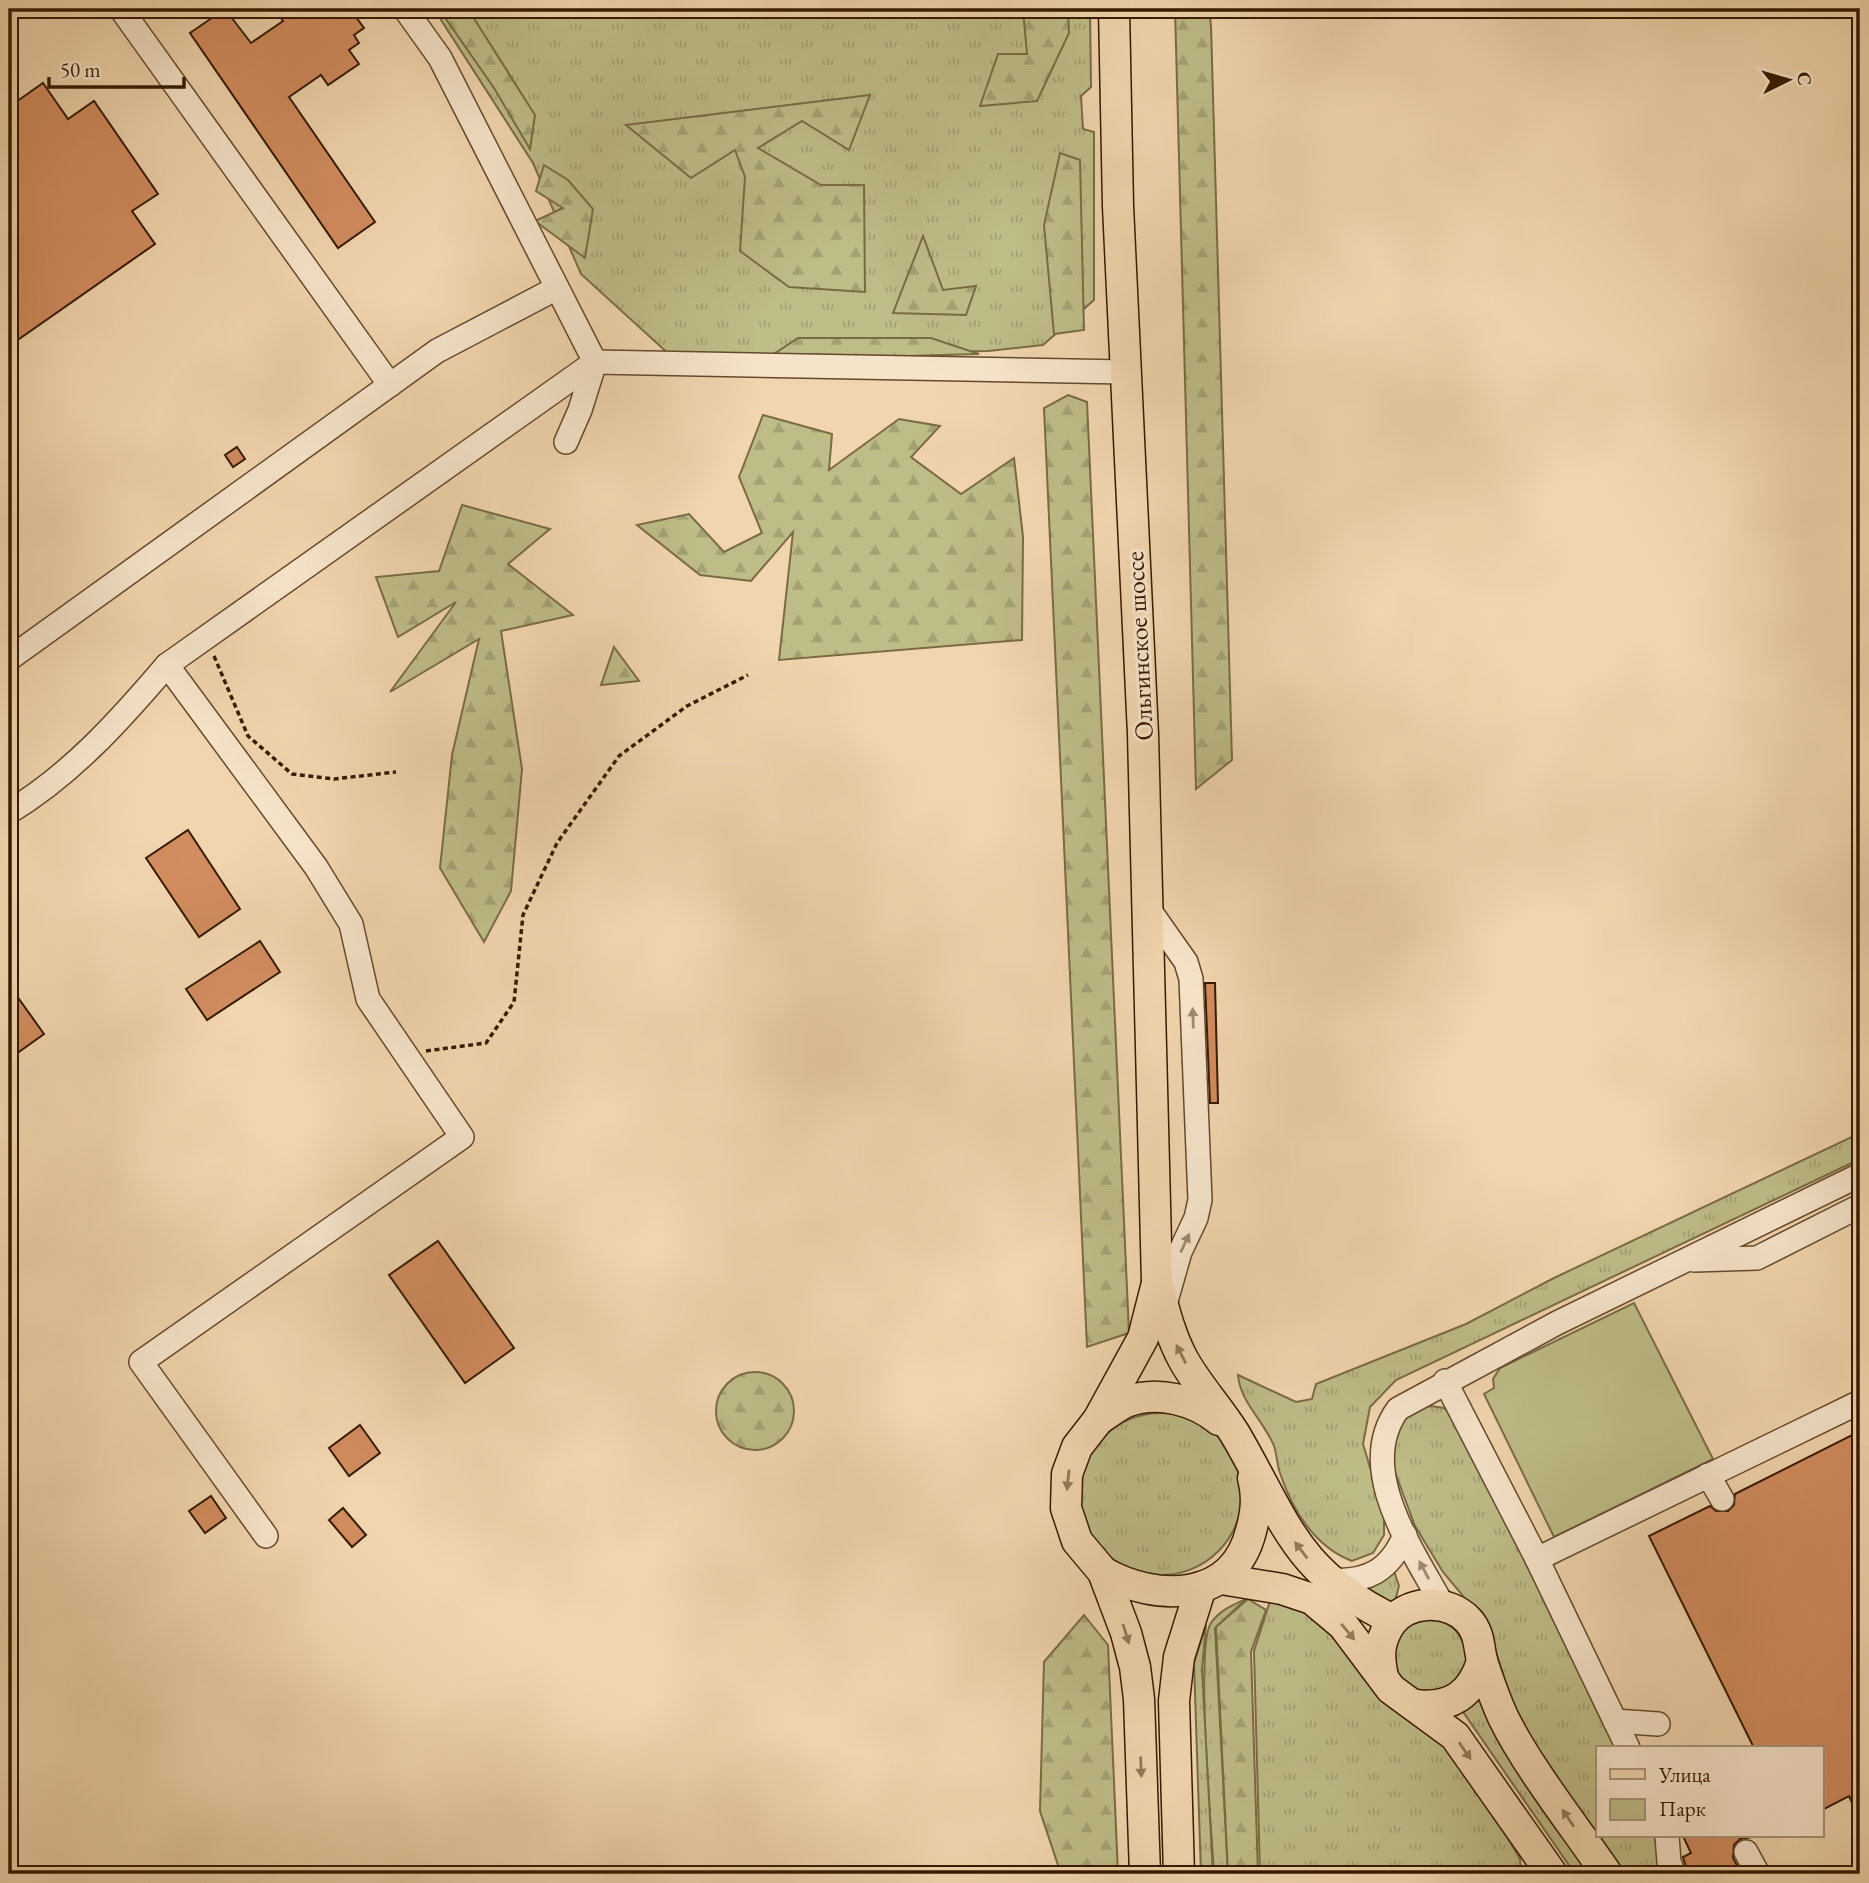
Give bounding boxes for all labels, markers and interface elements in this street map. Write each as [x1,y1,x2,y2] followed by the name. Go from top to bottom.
[49,46,184,90] scale bar
[1754,46,1824,116] north arrow
[60,56,101,83] text: 50 m
[1791,71,1817,86] text: С
[1117,550,1161,742] street label: Ольгинское шоссе
[1187,1007,1198,1029] one-way arrow
[1179,1233,1190,1253] one-way arrow
[1176,1344,1187,1364] one-way arrow
[1062,1469,1073,1491] one-way arrow
[1295,1541,1309,1559] one-way arrow
[1418,1560,1430,1580] one-way arrow
[1340,1622,1355,1640] one-way arrow
[1121,1624,1132,1645] one-way arrow
[1458,1742,1472,1760] one-way arrow
[1596,1746,1824,1838] legend
[1136,1756,1147,1778] one-way arrow
[1658,1761,1711,1788] text: Улица
[1659,1795,1706,1822] text: Парк
[1562,1808,1575,1828] one-way arrow

